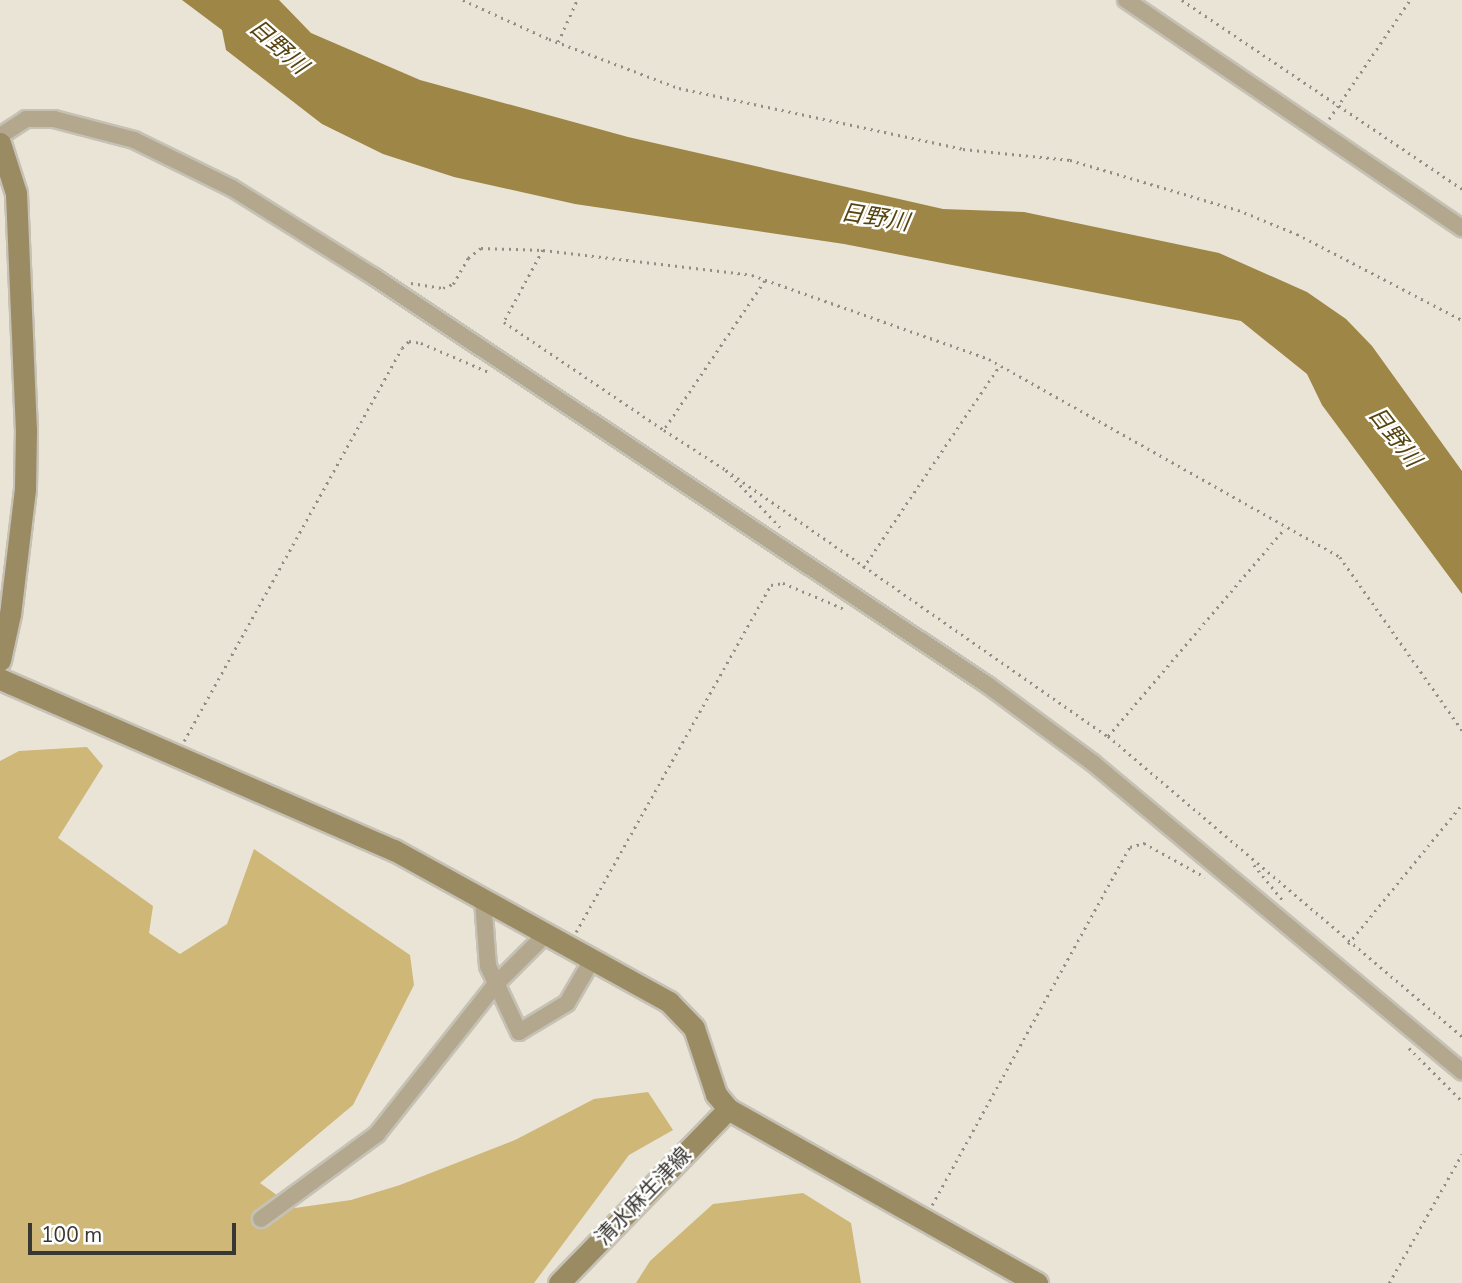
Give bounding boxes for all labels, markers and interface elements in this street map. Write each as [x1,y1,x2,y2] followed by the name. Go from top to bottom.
[243,14,313,80] water label: 日野川
[839,199,911,237] water label: 日野川
[1362,401,1426,473] water label: 日野川
[590,1142,696,1250] street label: 清水麻生津線
[32,1210,240,1254] scale bar
[41,1221,102,1249] text: 100 m

